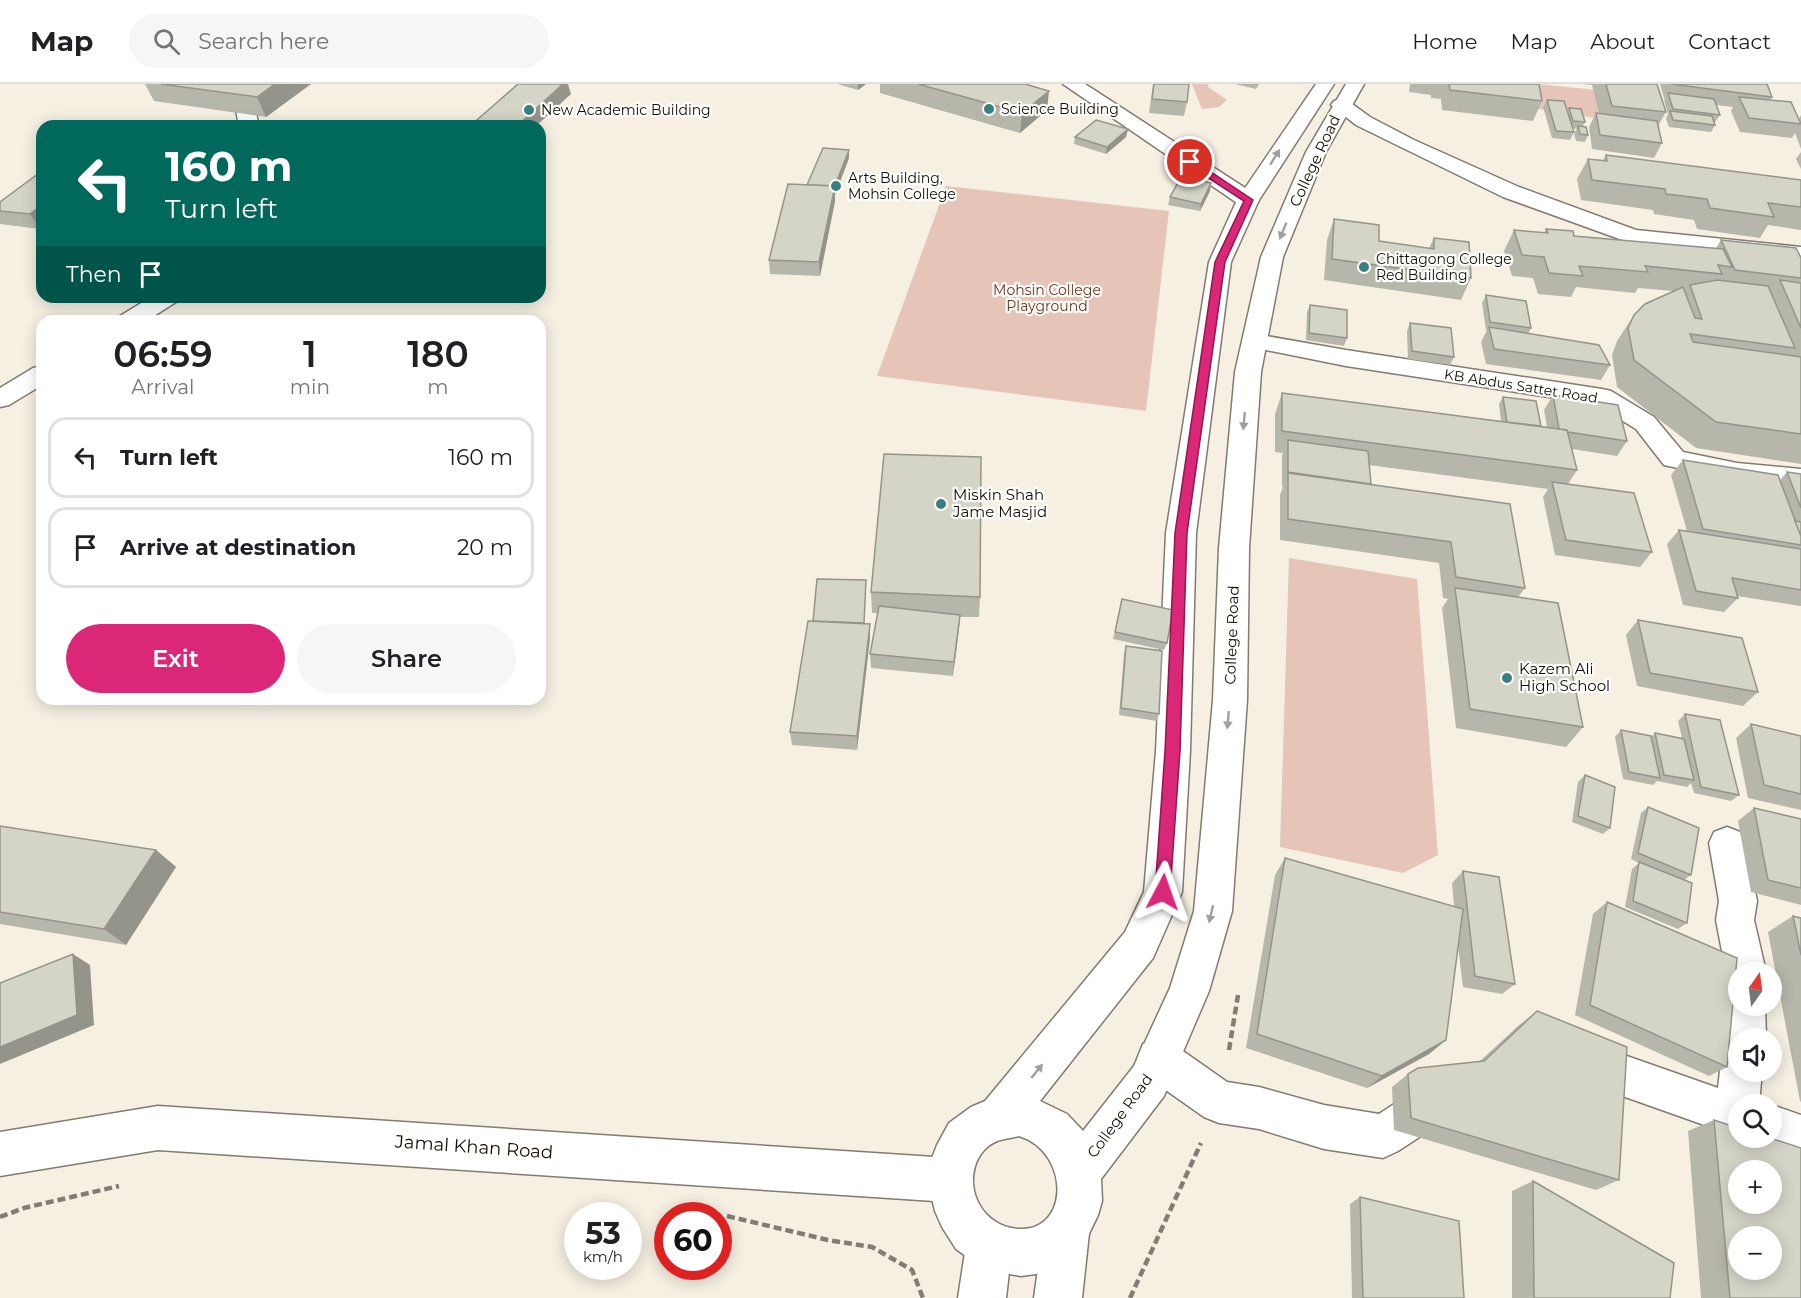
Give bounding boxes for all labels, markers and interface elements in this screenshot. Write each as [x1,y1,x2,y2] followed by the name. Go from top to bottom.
[129,14,549,68] search box
[30,24,93,58] text: Map
[150,25,183,58] icon: search
[198,28,329,55] text: Search here
[1412,29,1477,54] text: Home
[1510,29,1557,54] text: Map
[1590,29,1655,54] text: About
[1688,29,1771,54] text: Contact
[1001,100,1119,118] place label: Science Building
[541,101,711,119] place label: New Academic Building
[982,102,996,116] marker: Science Building
[522,103,536,117] marker: New Academic Building
[1285,112,1344,210] street label: College Road
[1164,136,1215,187] pin
[165,140,293,192] text: 160 m
[66,144,144,222] icon: left
[1173,145,1206,178] icon: arrive
[1270,149,1281,165] one-way arrow
[848,169,956,203] place label: Arts Building, Mohsin College
[829,179,843,193] marker: Arts Building, Mohsin College
[165,192,278,225] text: Turn left
[1278,222,1288,240] one-way arrow
[1376,250,1512,284] place label: Chittagong College Red Building
[134,258,167,291] icon: arrive
[1357,260,1371,274] marker: Chittagong College Red Building
[66,261,122,288] text: Then
[993,281,1101,315] park label: Mohsin College Playground
[113,332,213,376] text: 06:59
[303,332,317,376] text: 1
[407,332,469,376] text: 180
[1443,365,1599,407] street label: KB Abdus Sattet Road
[131,375,194,399] text: Arrival
[290,375,330,399] text: min
[427,375,449,399] text: m
[1239,411,1249,430] one-way arrow
[69,441,102,474] icon: left
[120,444,218,471] text: Turn left
[448,444,513,471] text: 160 m
[952,485,1047,521] place label: Miskin Shah Jame Masjid
[934,497,948,511] marker: Miskin Shah Jame Masjid
[69,531,102,564] icon: arrive
[120,534,356,561] text: Arrive at destination
[457,534,513,561] text: 20 m
[1220,585,1243,685] street label: College Road
[66,624,285,693] button: Exit
[297,624,516,693] button: Share
[1519,659,1610,695] place label: Kazem Ali High School
[1500,671,1514,685] marker: Kazem Ali High School
[1224,711,1233,730] one-way arrow
[1131,860,1195,924] position arrow
[1206,905,1215,924] one-way arrow
[1728,962,1782,1016] north arrow
[1728,962,1782,1280] map controls
[1728,1028,1782,1082] button: sound
[1031,1063,1044,1079] one-way arrow
[1083,1070,1156,1161] street label: College Road
[1728,1094,1782,1148] button: search
[393,1130,554,1163] street label: Jamal Khan Road
[1728,1160,1782,1214] button: +
[654,1202,732,1280] speed limit sign: 60
[585,1215,621,1252] text: 53
[1728,1226,1782,1280] button: −
[583,1247,623,1266] text: km/h

